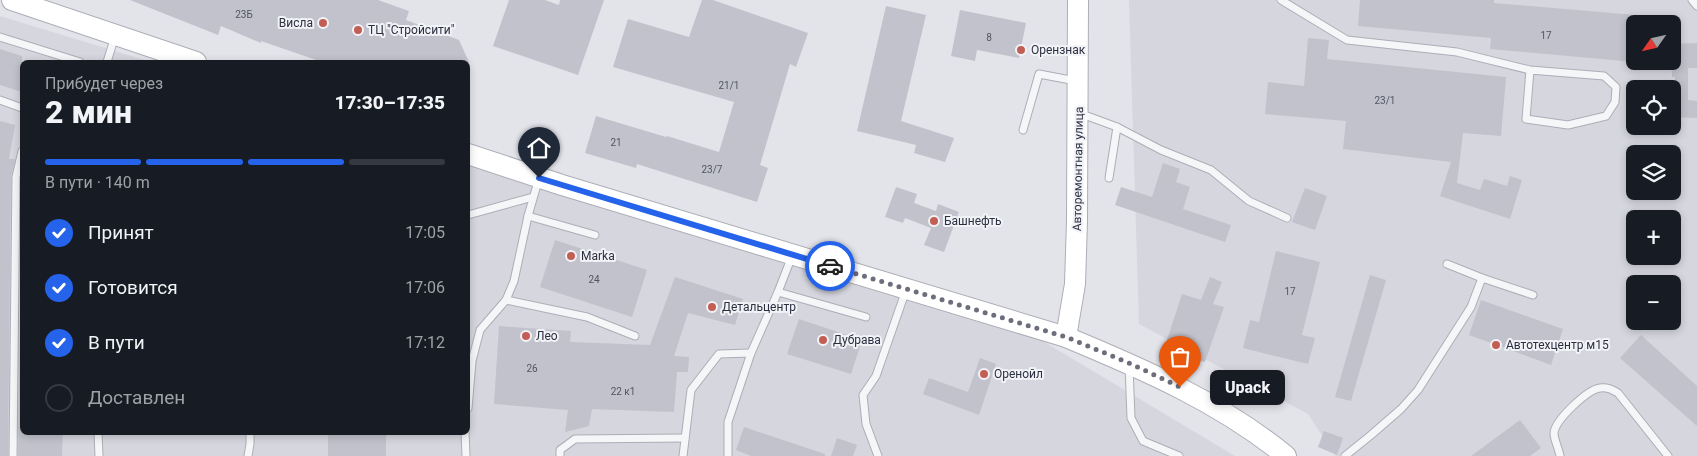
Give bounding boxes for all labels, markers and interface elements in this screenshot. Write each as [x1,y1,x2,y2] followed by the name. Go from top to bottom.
[235,9,253,20] house number: 23Б
[1626,15,1681,70] north arrow
[1626,15,1681,330] map controls
[279,16,313,30] place label: Висла
[317,17,329,29] marker: Висла
[368,23,455,37] place label: ТЦ "Стройсити"
[352,24,364,36] marker: ТЦ "Стройсити"
[1540,30,1552,41] house number: 17
[986,32,992,43] house number: 8
[1031,43,1086,57] place label: Орензнак
[1015,44,1027,56] marker: Орензнак
[45,74,163,93] text: Прибудет через
[719,80,740,91] house number: 21/1
[1626,80,1681,135] button: locate
[334,91,445,114] text: 17:30–17:35
[45,93,132,131] text: 2 мин
[1375,95,1396,106] house number: 23/1
[1070,107,1086,231] street label: Авторемонтная улица
[518,127,560,178] pin
[525,134,553,162] icon: home
[610,137,622,148] house number: 21
[1626,145,1681,200] button: layers
[702,164,723,175] house number: 23/7
[45,173,150,192] text: В пути · 140 m
[1626,210,1681,265] button: +
[944,214,1002,228] place label: Башнефть
[928,215,940,227] marker: Башнефть
[45,219,73,247] icon: check
[88,221,154,244] text: Принят
[405,223,445,242] text: 17:05
[805,241,855,291] courier
[581,249,615,263] place label: Marka
[565,250,577,262] marker: Marka
[816,252,844,280] icon: car
[45,274,73,302] icon: check
[588,274,600,285] house number: 24
[1626,275,1681,330] button: −
[88,276,178,299] text: Готовится
[405,278,445,297] text: 17:06
[1284,286,1296,297] house number: 17
[722,300,796,314] place label: Детальцентр
[706,301,718,313] marker: Детальцентр
[45,329,73,357] icon: check
[536,329,558,343] place label: Лео
[520,330,532,342] marker: Лео
[88,331,145,354] text: В пути
[405,333,445,352] text: 17:12
[833,333,881,347] place label: Дубрава
[817,334,829,346] marker: Дубрава
[1159,336,1201,387] pin
[1506,338,1609,352] place label: Автотехцентр м15
[1490,339,1502,351] marker: Автотехцентр м15
[1166,343,1194,371] icon: bag
[526,363,538,374] house number: 26
[994,367,1043,381] place label: Оренойл
[978,368,990,380] marker: Оренойл
[1210,370,1285,404] callout: Upack
[1225,378,1270,397] text: Upack
[88,386,185,409] text: Доставлен
[611,386,635,397] house number: 22 к1

